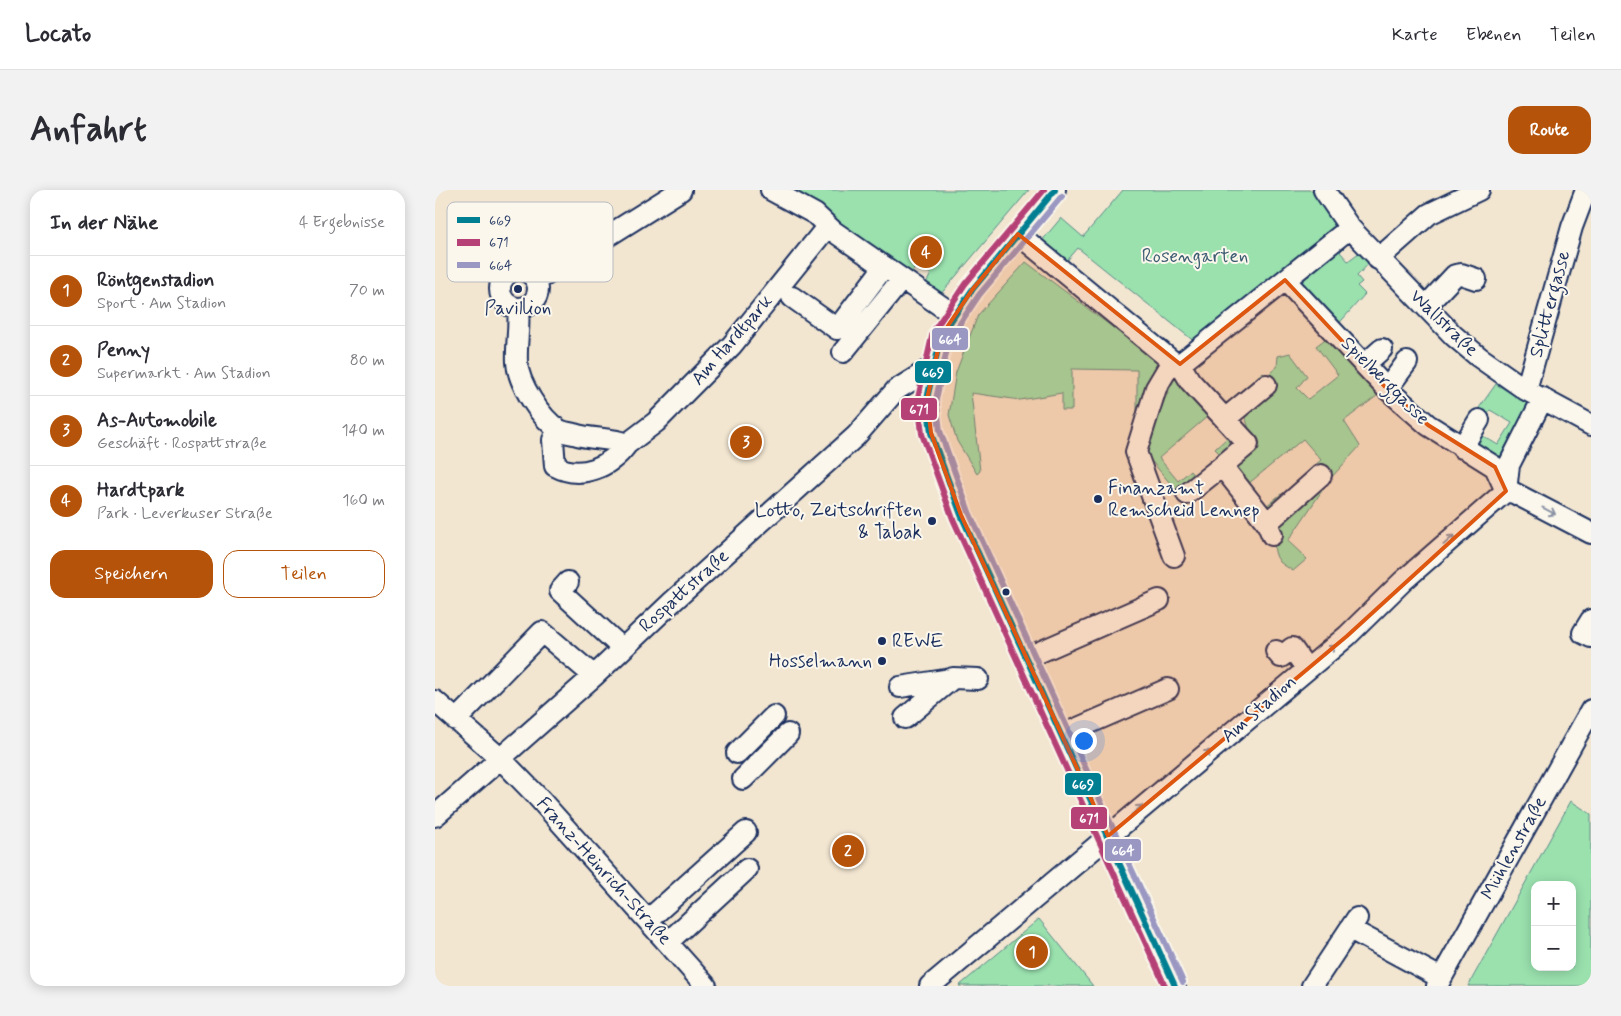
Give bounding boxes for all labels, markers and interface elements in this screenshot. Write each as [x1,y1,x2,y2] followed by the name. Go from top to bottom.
[25,19,91,50] text: Locato
[1392,23,1438,47] text: Karte
[1466,23,1522,47] text: Ebenen
[1550,23,1596,47] text: Teilen
[1508,106,1591,154] button: Route
[30,107,147,153] text: Anfahrt
[447,202,613,282] legend
[50,209,158,237] text: In der Nähe
[299,212,385,233] text: 4 Ergebnisse
[489,212,511,230] text: 669
[910,233,942,271] pin: 4
[489,234,509,252] text: 671
[1142,244,1248,270] park label: Rosengarten
[1524,248,1579,361] street label: Splittergasse
[489,257,512,275] text: 664
[97,268,214,293] text: Röntgenstadion
[62,280,70,301] text: 1
[349,280,385,301] text: 70 m
[512,283,524,295] marker: Pavillion
[1404,284,1484,362] street label: Wallstraße
[686,289,779,391] street label: Am Hardtpark
[97,293,226,314] text: Sport · Am Stadion
[485,296,551,321] place label: Pavillion
[931,327,969,351] line badge: 664
[938,331,962,349] text: 664
[1333,331,1435,433] street label: Spielberggasse
[97,338,150,363] text: Penny
[62,350,70,371] text: 2
[350,350,385,371] text: 80 m
[914,360,952,384] line badge: 669
[97,363,271,384] text: Supermarkt · Am Stadion
[922,364,944,382] text: 669
[900,397,938,421] line badge: 671
[909,401,929,419] text: 671
[97,408,217,433] text: As-Automobile
[62,420,70,441] text: 3
[341,420,385,441] text: 140 m
[730,423,762,461] pin: 3
[97,433,267,454] text: Geschäft · Rospattstraße
[1108,476,1260,523] place label: Finanzamt Remscheid Lennep
[97,478,184,503] text: Hardtpark
[61,490,71,511] text: 4
[342,490,385,511] text: 160 m
[1092,493,1104,505] marker: Finanzamt Remscheid Lennep
[755,498,922,545] place label: Lotto, Zeitschriften & Tabak
[97,503,273,524] text: Park · Leverkuser Straße
[1541,507,1556,516] one-way arrow
[926,515,938,527] marker: Lotto, Zeitschriften & Tabak
[1442,535,1455,546] one-way arrow
[634,544,734,638] street label: Rospattstraße
[50,550,213,598] button: Speichern
[223,550,385,598] button: Teilen
[1001,587,1011,597] unlabelled marker
[892,629,943,654] place label: REWE
[876,635,888,647] marker: REWE
[1322,644,1335,655] one-way arrow
[769,649,872,674] place label: Hosselmann
[876,655,888,667] marker: Hosselmann
[1216,669,1302,749] street label: Am Stadion
[1071,728,1097,754] your location
[1198,749,1211,760] one-way arrow
[1064,772,1102,796] line badge: 669
[1072,776,1094,794] text: 669
[531,792,677,950] street label: Franz-Heinrich-Straße
[1475,792,1553,904] street label: Mühlenstraße
[1131,805,1144,816] one-way arrow
[1070,806,1108,830] line badge: 671
[1079,810,1099,828] text: 671
[832,832,864,870] pin: 2
[1104,838,1142,862] line badge: 664
[1111,842,1135,860] text: 664
[1531,881,1576,971] map controls
[1531,881,1576,926] button: +
[1531,926,1576,971] button: −
[1016,933,1048,971] pin: 1

